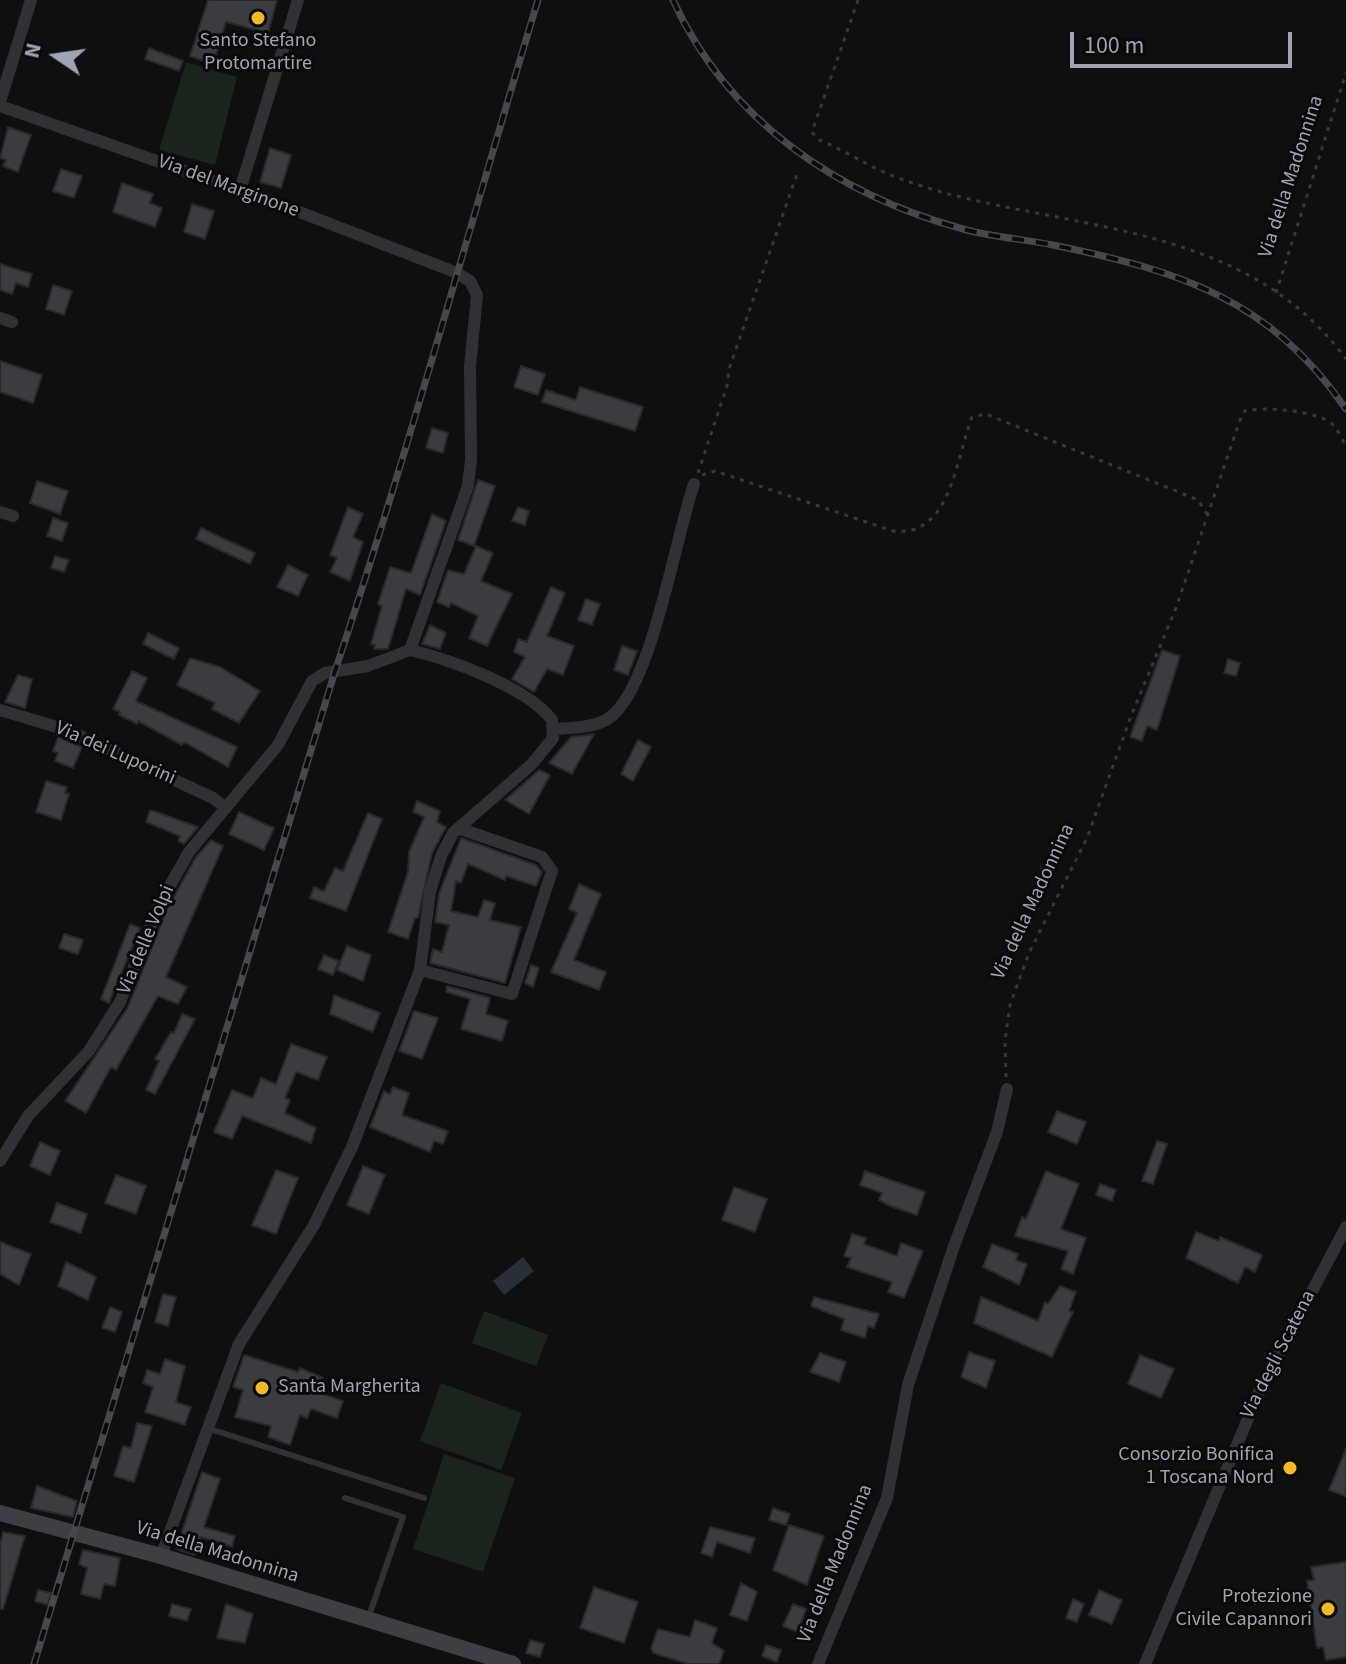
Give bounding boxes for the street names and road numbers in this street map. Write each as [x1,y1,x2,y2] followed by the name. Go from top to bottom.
[1254,93,1330,261] street label: Via della Madonnina
[154,150,302,224] street label: Via del Marginone
[51,717,179,791] street label: Via dei Luporini
[987,820,1081,984] street label: Via della Madonnina
[113,882,181,998] street label: Via delle Volpi
[1236,1287,1322,1423] street label: Via degli Scatena
[793,1481,879,1647] street label: Via della Madonnina
[133,1517,301,1589] street label: Via della Madonnina

